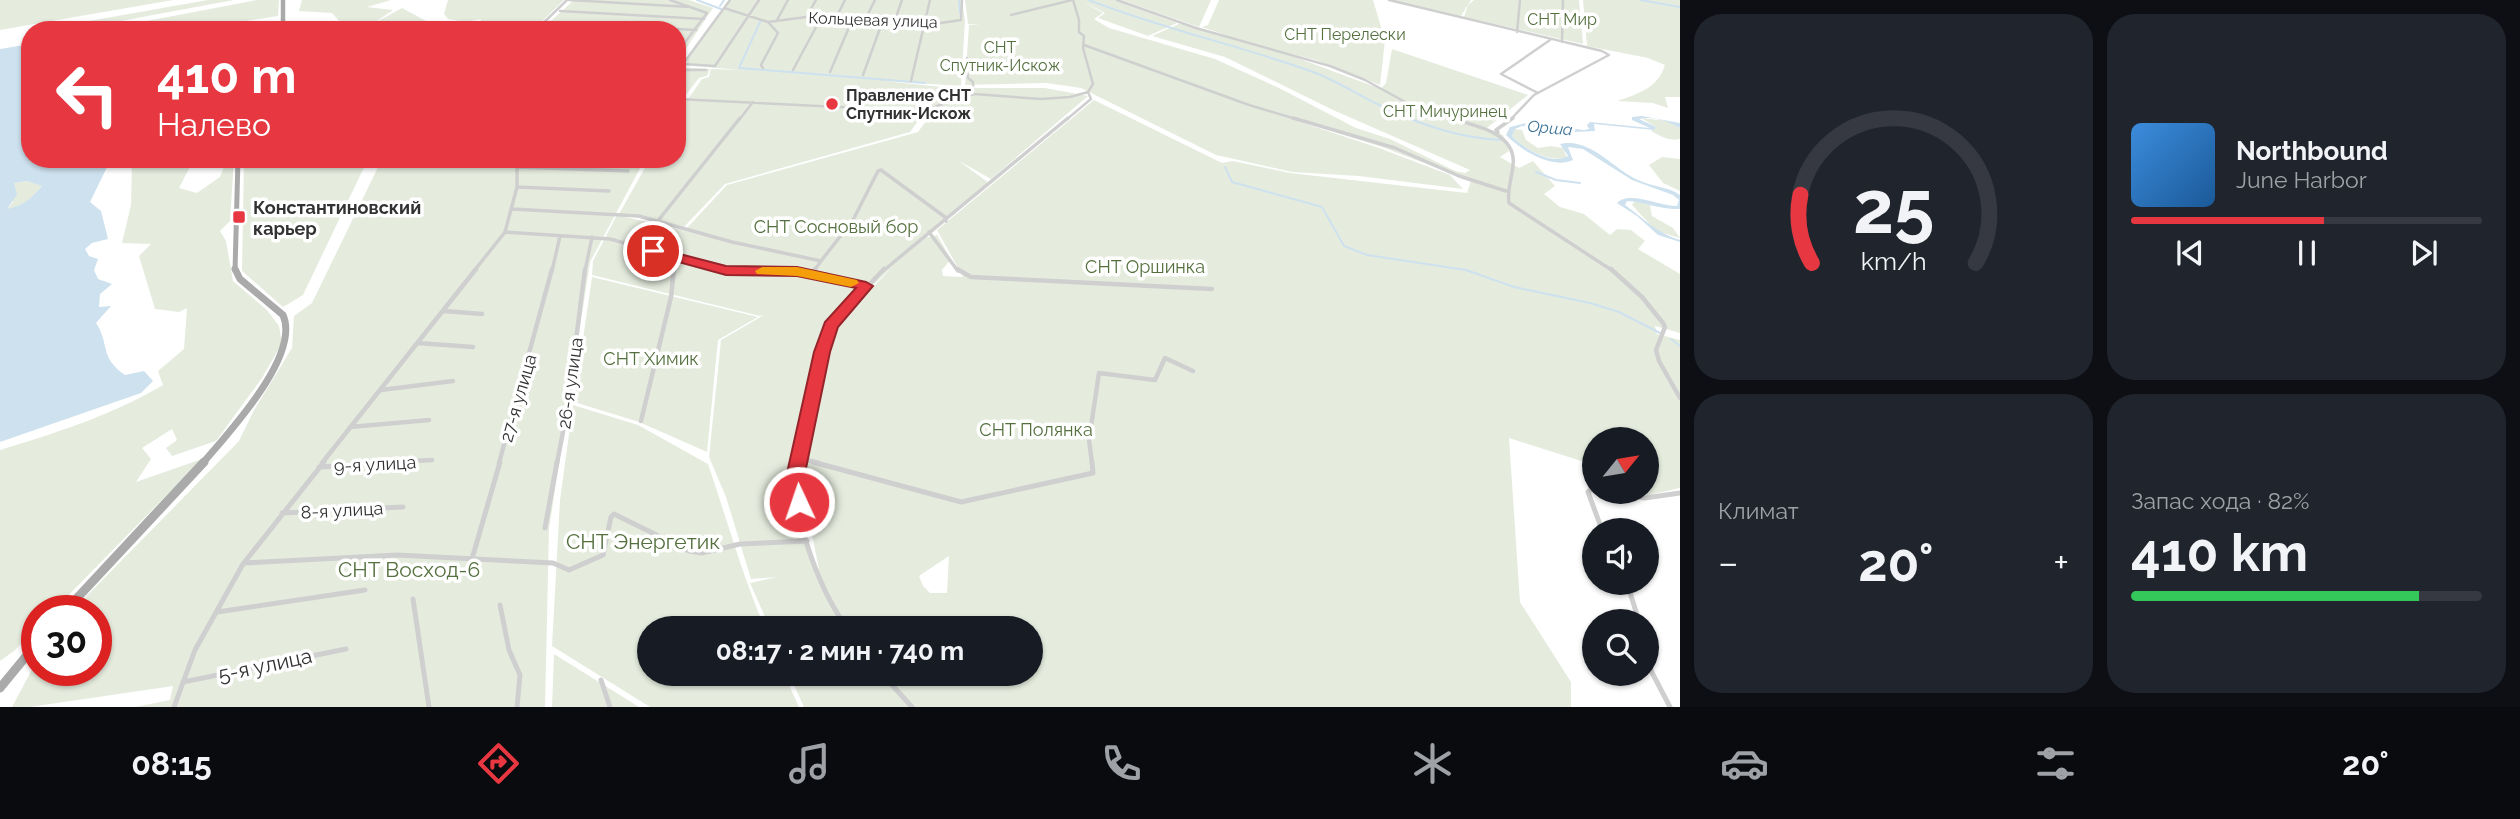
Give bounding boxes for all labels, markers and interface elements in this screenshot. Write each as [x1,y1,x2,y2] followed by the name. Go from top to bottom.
[808,8,938,32] street label: Кольцевая улица
[1527,10,1597,29] park label: СНТ Мир
[1284,25,1406,44] park label: СНТ Перелески
[940,38,1061,75] park label: СНТ Спутник-Искож
[157,47,297,104] text: 410 m
[42,49,133,140] icon: left
[846,86,971,123] place label: Правление СНТ Спутник-Искож
[824,96,840,112] marker: Правление СНТ Спутник-Искож
[1383,102,1507,121] park label: СНТ Мичуринец
[157,106,271,143] text: Налево
[1527,117,1574,139] water label: Орша
[2236,136,2388,166] text: Northbound
[1853,166,1934,251] text: 25
[2236,166,2367,193] text: June Harbor
[253,197,421,239] place label: Константиновский карьер
[231,209,247,225] marker: Константиновский карьер
[754,216,918,237] park label: СНТ Сосновый бор
[623,221,683,281] pin
[634,232,672,270] icon: arrive
[2171,234,2209,272] icon: previous
[2288,234,2326,272] icon: pause
[2405,234,2443,272] icon: next
[1861,246,1926,276] text: km/h
[1085,256,1205,277] park label: СНТ Оршинка
[553,336,587,430] street label: 26-я улица
[603,348,699,369] park label: СНТ Химик
[495,352,541,444] street label: 27-я улица
[979,419,1093,440] park label: СНТ Полянка
[1582,427,1659,504] north arrow
[1582,427,1659,686] map controls
[333,451,417,477] street label: 9-я улица
[762,465,836,539] position arrow
[2131,487,2309,514] text: Запас хода · 82%
[300,497,384,523] street label: 8-я улица
[1718,497,1799,524] text: Климат
[1582,518,1659,595] button: sound
[2131,522,2308,583] text: 410 km
[566,529,720,554] park label: СНТ Энергетик
[1858,532,1934,593] text: 20°
[1718,540,1738,585] text: −
[2053,540,2069,585] text: +
[338,557,480,582] park label: СНТ Восход-6
[21,595,112,686] speed limit sign: 30
[1582,609,1659,686] button: search
[716,636,964,666] text: 08:17 · 2 мин · 740 m
[216,643,314,687] street label: 5-я улица
[474,739,523,788] icon: directions
[785,739,834,788] icon: music
[1097,739,1146,788] icon: phone
[1408,739,1457,788] icon: climate
[1720,739,1769,788] icon: car
[2031,739,2080,788] icon: filters
[131,745,212,782] text: 08:15
[2342,745,2389,782] text: 20°

